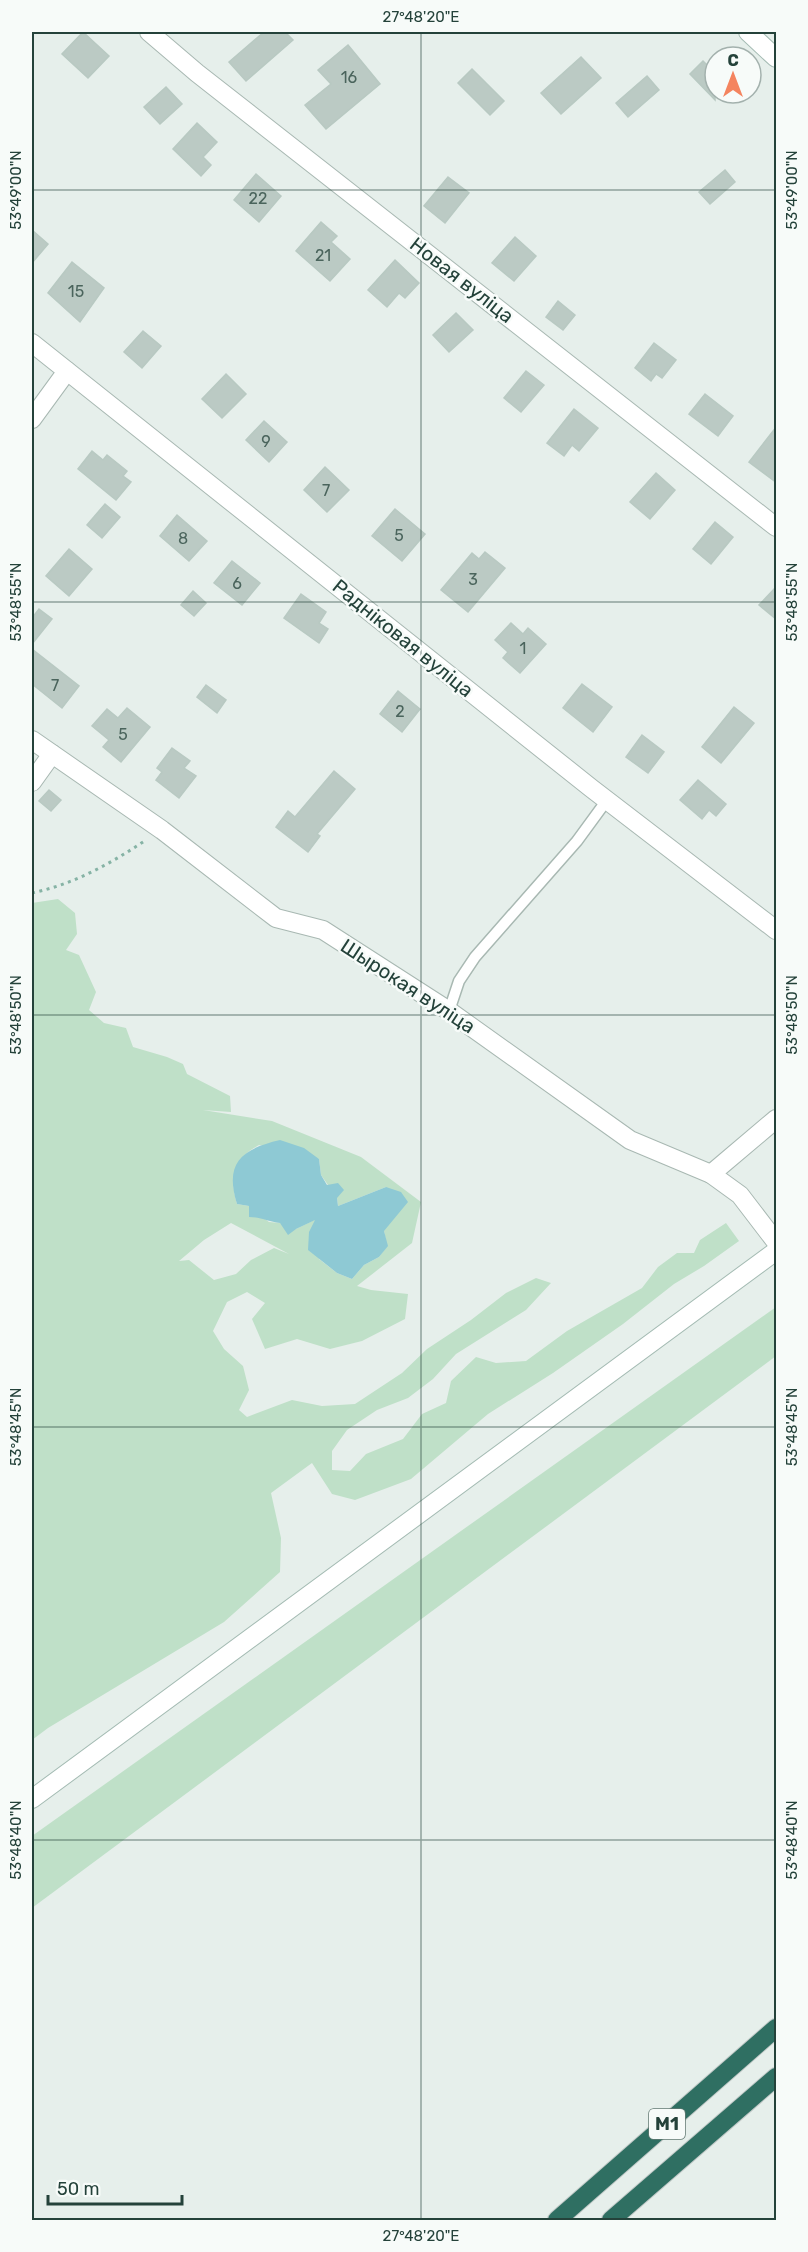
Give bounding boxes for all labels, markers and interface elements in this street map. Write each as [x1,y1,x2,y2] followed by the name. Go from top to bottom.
[383,8,459,26] text: 27°48'20"E
[703,45,763,105] north arrow
[727,51,739,70] text: С
[341,68,358,87] house number: 16
[7,150,25,230] text: 53°49'00"N
[783,150,801,230] text: 53°49'00"N
[249,189,267,208] house number: 22
[405,232,519,328] street label: Новая вуліца
[315,246,331,265] house number: 21
[68,282,84,301] house number: 15
[261,432,271,451] house number: 9
[322,481,330,500] house number: 7
[394,526,404,545] house number: 5
[178,529,188,548] house number: 8
[7,562,25,642] text: 53°48'55"N
[783,562,801,642] text: 53°48'55"N
[468,570,478,589] house number: 3
[232,574,242,593] house number: 6
[328,574,478,702] street label: Радніковая вуліца
[520,639,526,658] house number: 1
[51,676,59,695] house number: 7
[395,702,405,721] house number: 2
[118,725,128,744] house number: 5
[336,934,480,1038] street label: Шырокая вуліца
[7,975,25,1055] text: 53°48'50"N
[783,975,801,1055] text: 53°48'50"N
[7,1388,25,1466] text: 53°48'45"N
[783,1388,801,1466] text: 53°48'45"N
[7,1800,25,1880] text: 53°48'40"N
[783,1800,801,1880] text: 53°48'40"N
[649,2109,685,2139] road number: М1
[48,2168,182,2206] scale bar
[57,2178,100,2200] text: 50 m
[383,2227,459,2245] text: 27°48'20"E

